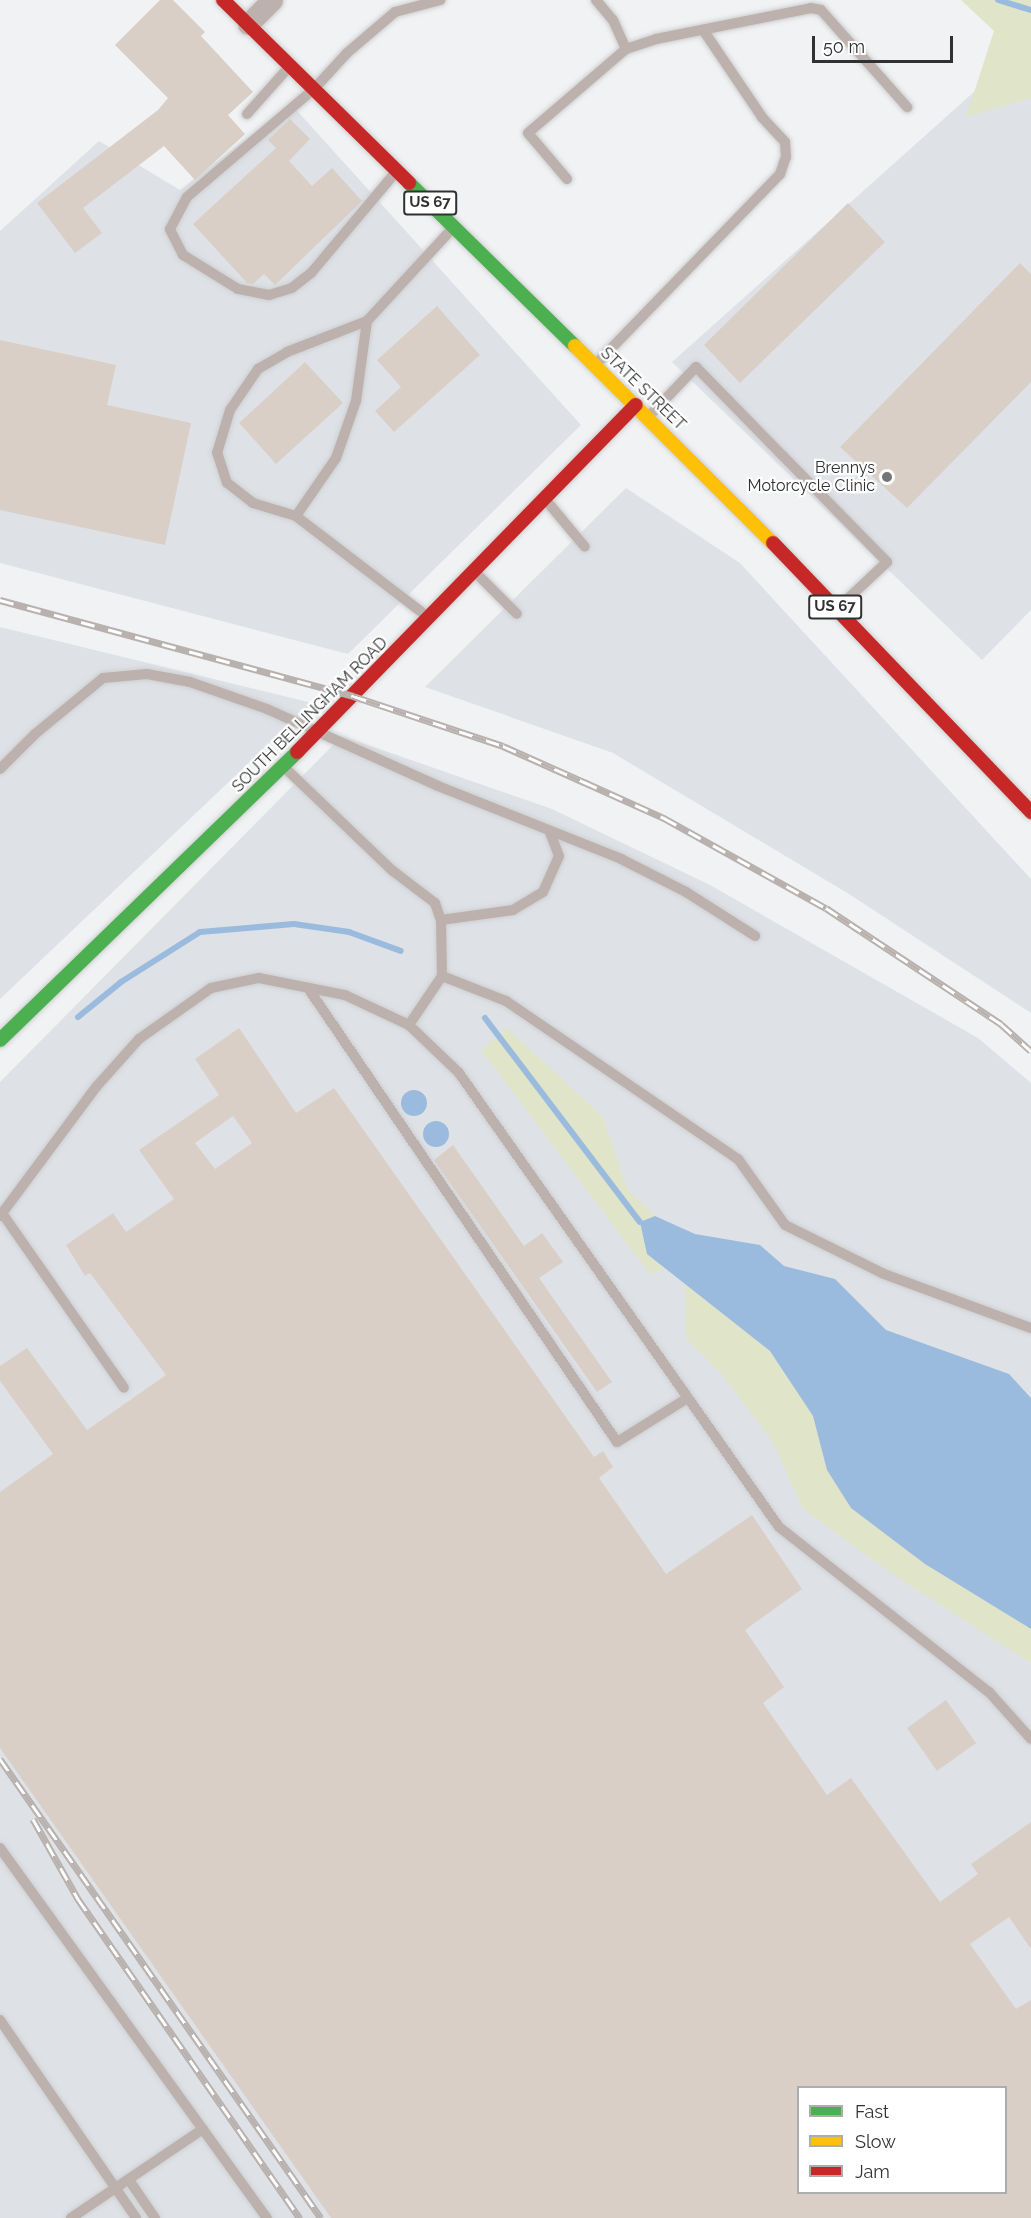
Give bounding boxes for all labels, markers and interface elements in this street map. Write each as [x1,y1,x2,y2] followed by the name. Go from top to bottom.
[815,24,956,62] scale bar
[823,36,865,57] text: 50 m
[403,191,457,215] road number: US 67
[596,344,690,434] street label: STATE STREET
[748,458,875,496] place label: Brennys Motorcycle Clinic
[880,470,894,484] marker: Brennys Motorcycle Clinic
[808,595,862,619] road number: US 67
[228,633,392,797] street label: SOUTH BELLINGHAM ROAD
[797,2086,1007,2194] legend
[855,2101,889,2122] text: Fast
[855,2131,896,2152] text: Slow
[855,2161,890,2182] text: Jam

